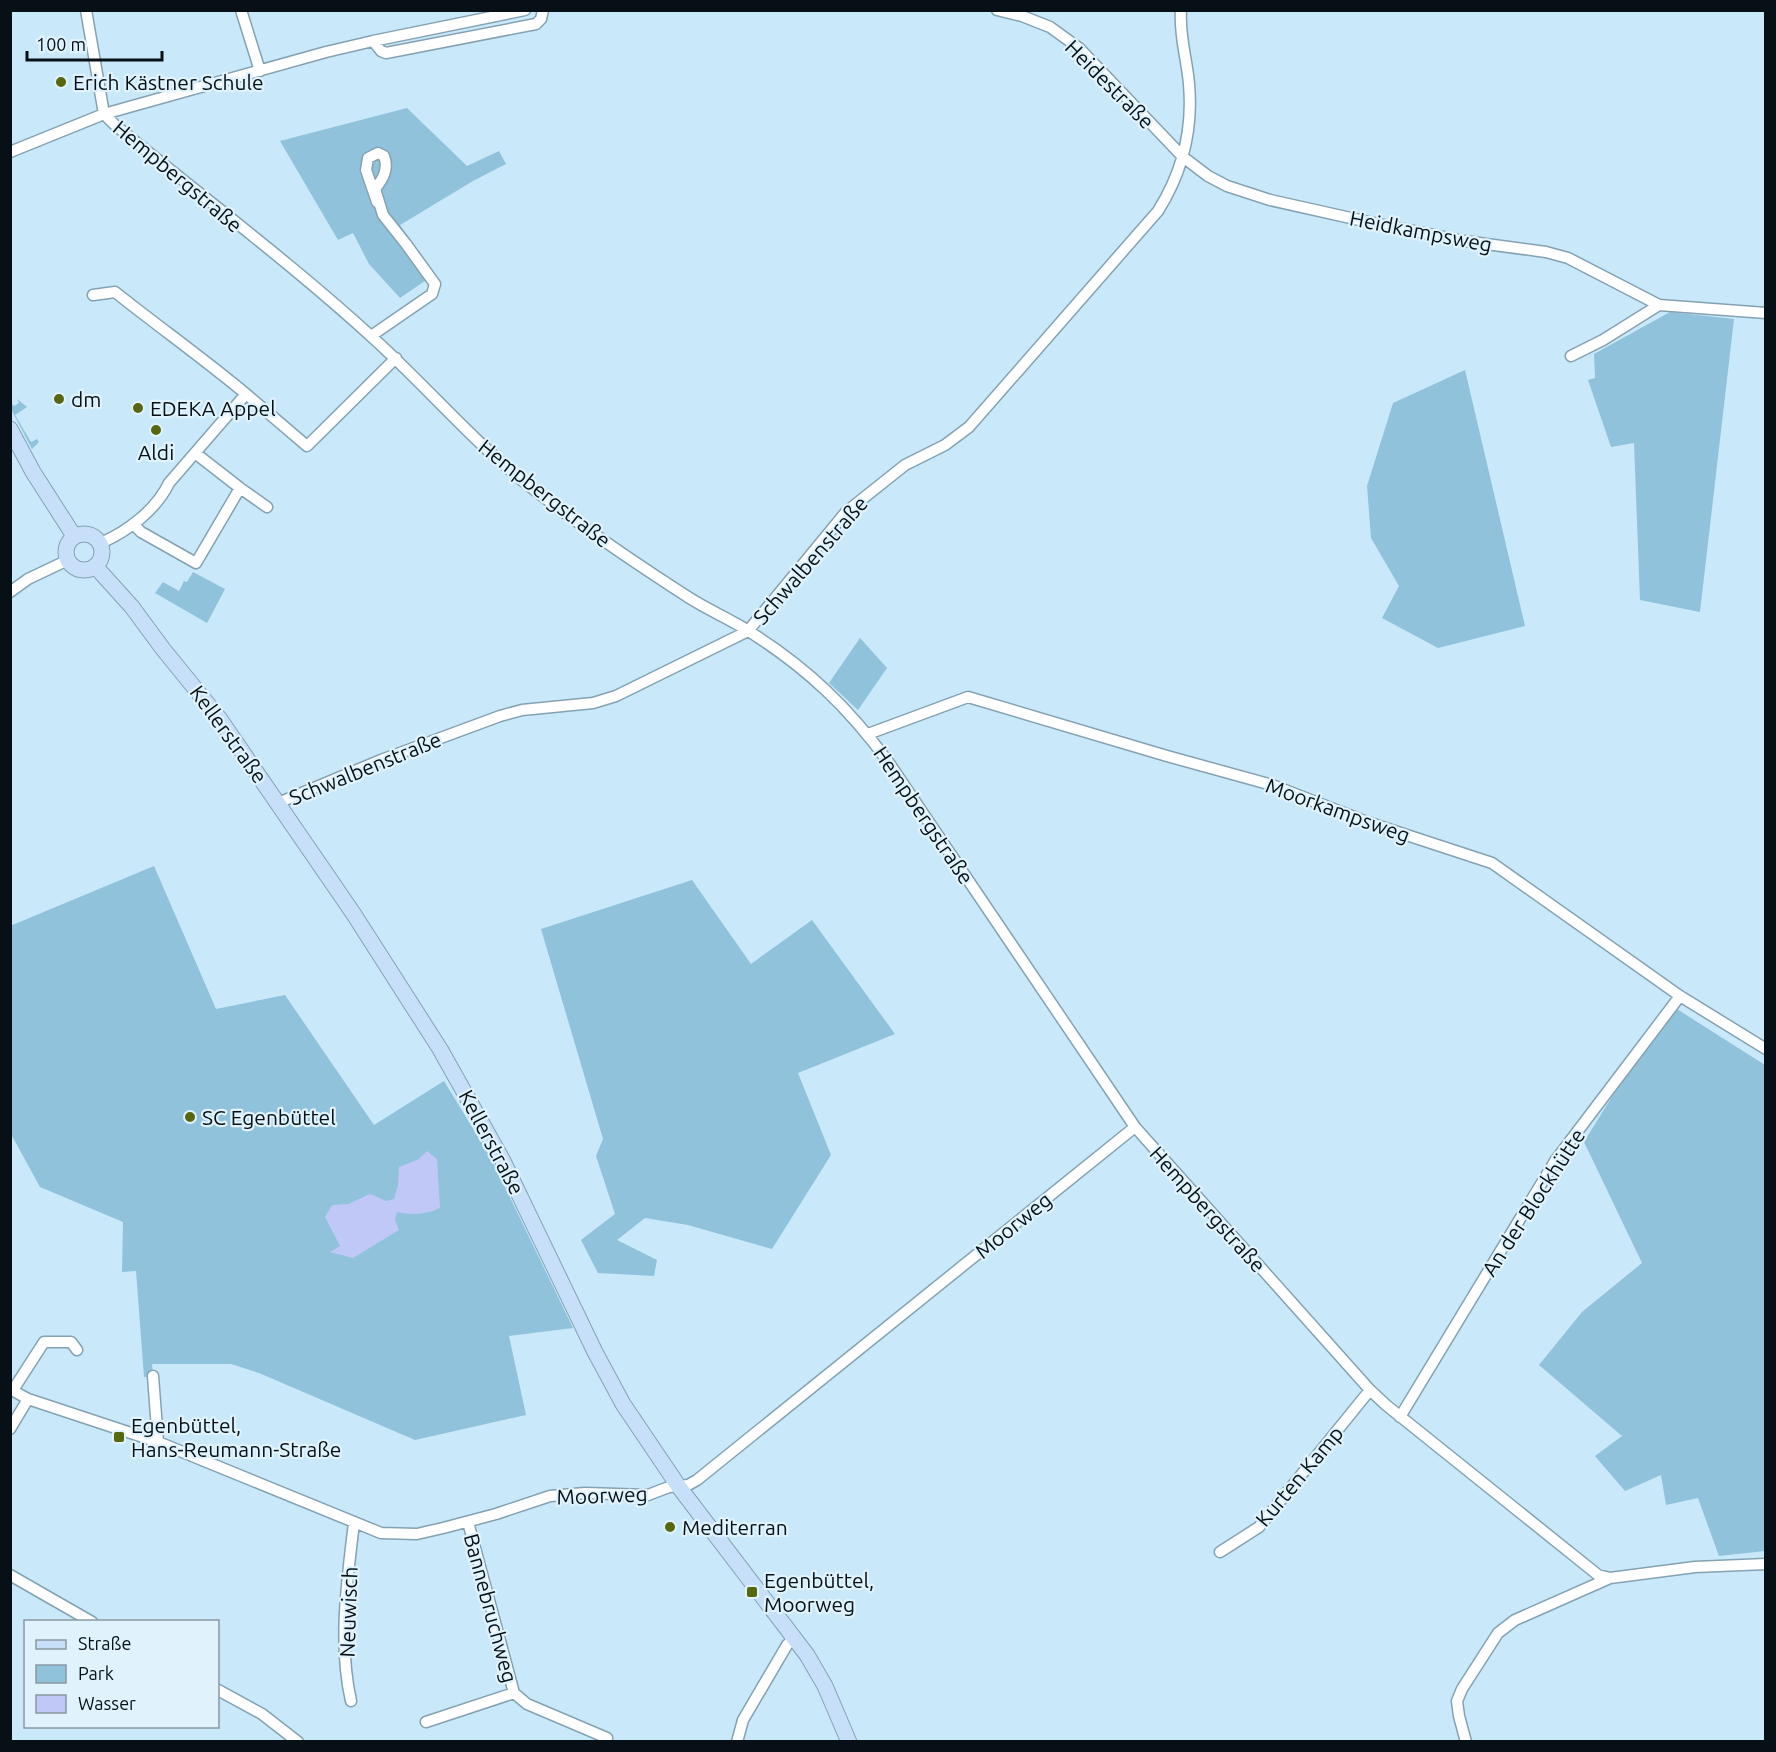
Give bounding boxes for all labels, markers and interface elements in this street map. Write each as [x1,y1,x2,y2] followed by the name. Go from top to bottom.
[27,24,162,62] scale bar
[36,34,86,54] text: 100 m
[1061,35,1159,133] street label: Heidestraße
[73,70,264,94] place label: Erich Kästner Schule
[54,75,68,89] marker: Erich Kästner Schule
[109,115,247,237] street label: Hempbergstraße
[1348,205,1494,257] street label: Heidkampsweg
[71,387,101,411] place label: dm
[52,392,66,406] marker: dm
[150,396,276,420] place label: EDEKA Appel
[131,401,145,415] marker: EDEKA Appel
[149,423,163,437] marker: Aldi
[474,434,616,552] street label: Hempbergstraße
[138,440,174,464] place label: Aldi
[748,491,872,629] street label: Schwalbenstraße
[185,680,273,788] street label: Kellerstraße
[286,727,444,809] street label: Schwalbenstraße
[869,742,979,888] street label: Hempbergstraße
[1263,773,1413,847] street label: Moorkampsweg
[454,1086,530,1198] street label: Kellerstraße
[202,1105,336,1129] place label: SC Egenbüttel
[183,1110,197,1124] marker: SC Egenbüttel
[1476,1124,1590,1280] street label: An der Blockhütte
[1145,1141,1271,1277] street label: Hempbergstraße
[970,1187,1056,1263] street label: Moorweg
[131,1413,341,1461] place label: Egenbüttel, Hans-Reumann-Straße
[1250,1421,1348,1531] street label: Kurten Kamp
[112,1430,126,1444] marker: Egenbüttel, Hans-Reumann-Straße
[556,1481,648,1509] street label: Moorweg
[682,1515,788,1539] place label: Mediterran
[663,1520,677,1534] marker: Mediterran
[460,1531,522,1685] street label: Bannebruchweg
[334,1566,362,1658] street label: Neuwisch
[764,1568,874,1616] place label: Egenbüttel, Moorweg
[745,1585,759,1599] marker: Egenbüttel, Moorweg
[24,1620,219,1728] legend
[78,1633,131,1653] text: Straße
[78,1663,114,1683] text: Park
[78,1693,136,1713] text: Wasser

